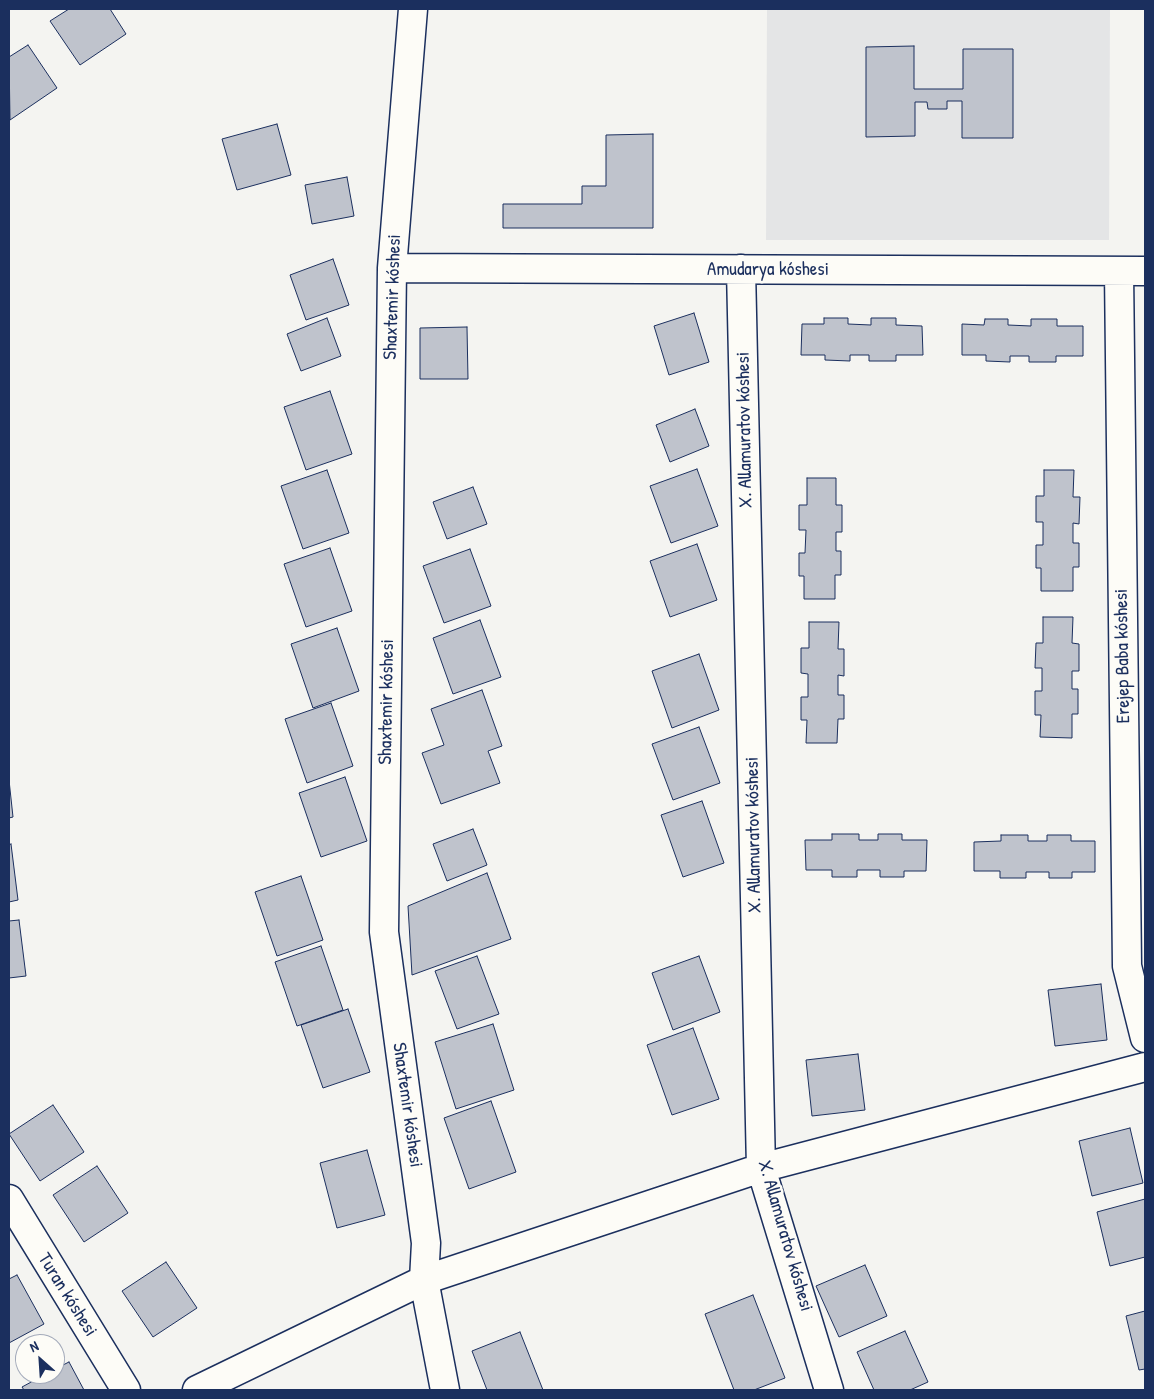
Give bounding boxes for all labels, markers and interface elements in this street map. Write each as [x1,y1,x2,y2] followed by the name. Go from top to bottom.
[379,234,407,360] street label: Shaxtemir kóshesi
[707,259,829,281] street label: Amudarya kóshesi
[732,352,758,508] street label: X. Allamuratov kóshesi
[1110,589,1136,723] street label: Erejep Baba kóshesi
[375,639,399,765] street label: Shaxtemir kóshesi
[741,757,767,913] street label: X. Allamuratov kóshesi
[387,1041,427,1169] street label: Shaxtemir kóshesi
[753,1158,817,1314] street label: X. Allamuratov kóshesi
[32,1249,102,1341] street label: Turan kóshesi
[15,1334,65,1384] north arrow
[26,1336,41,1356] text: N

